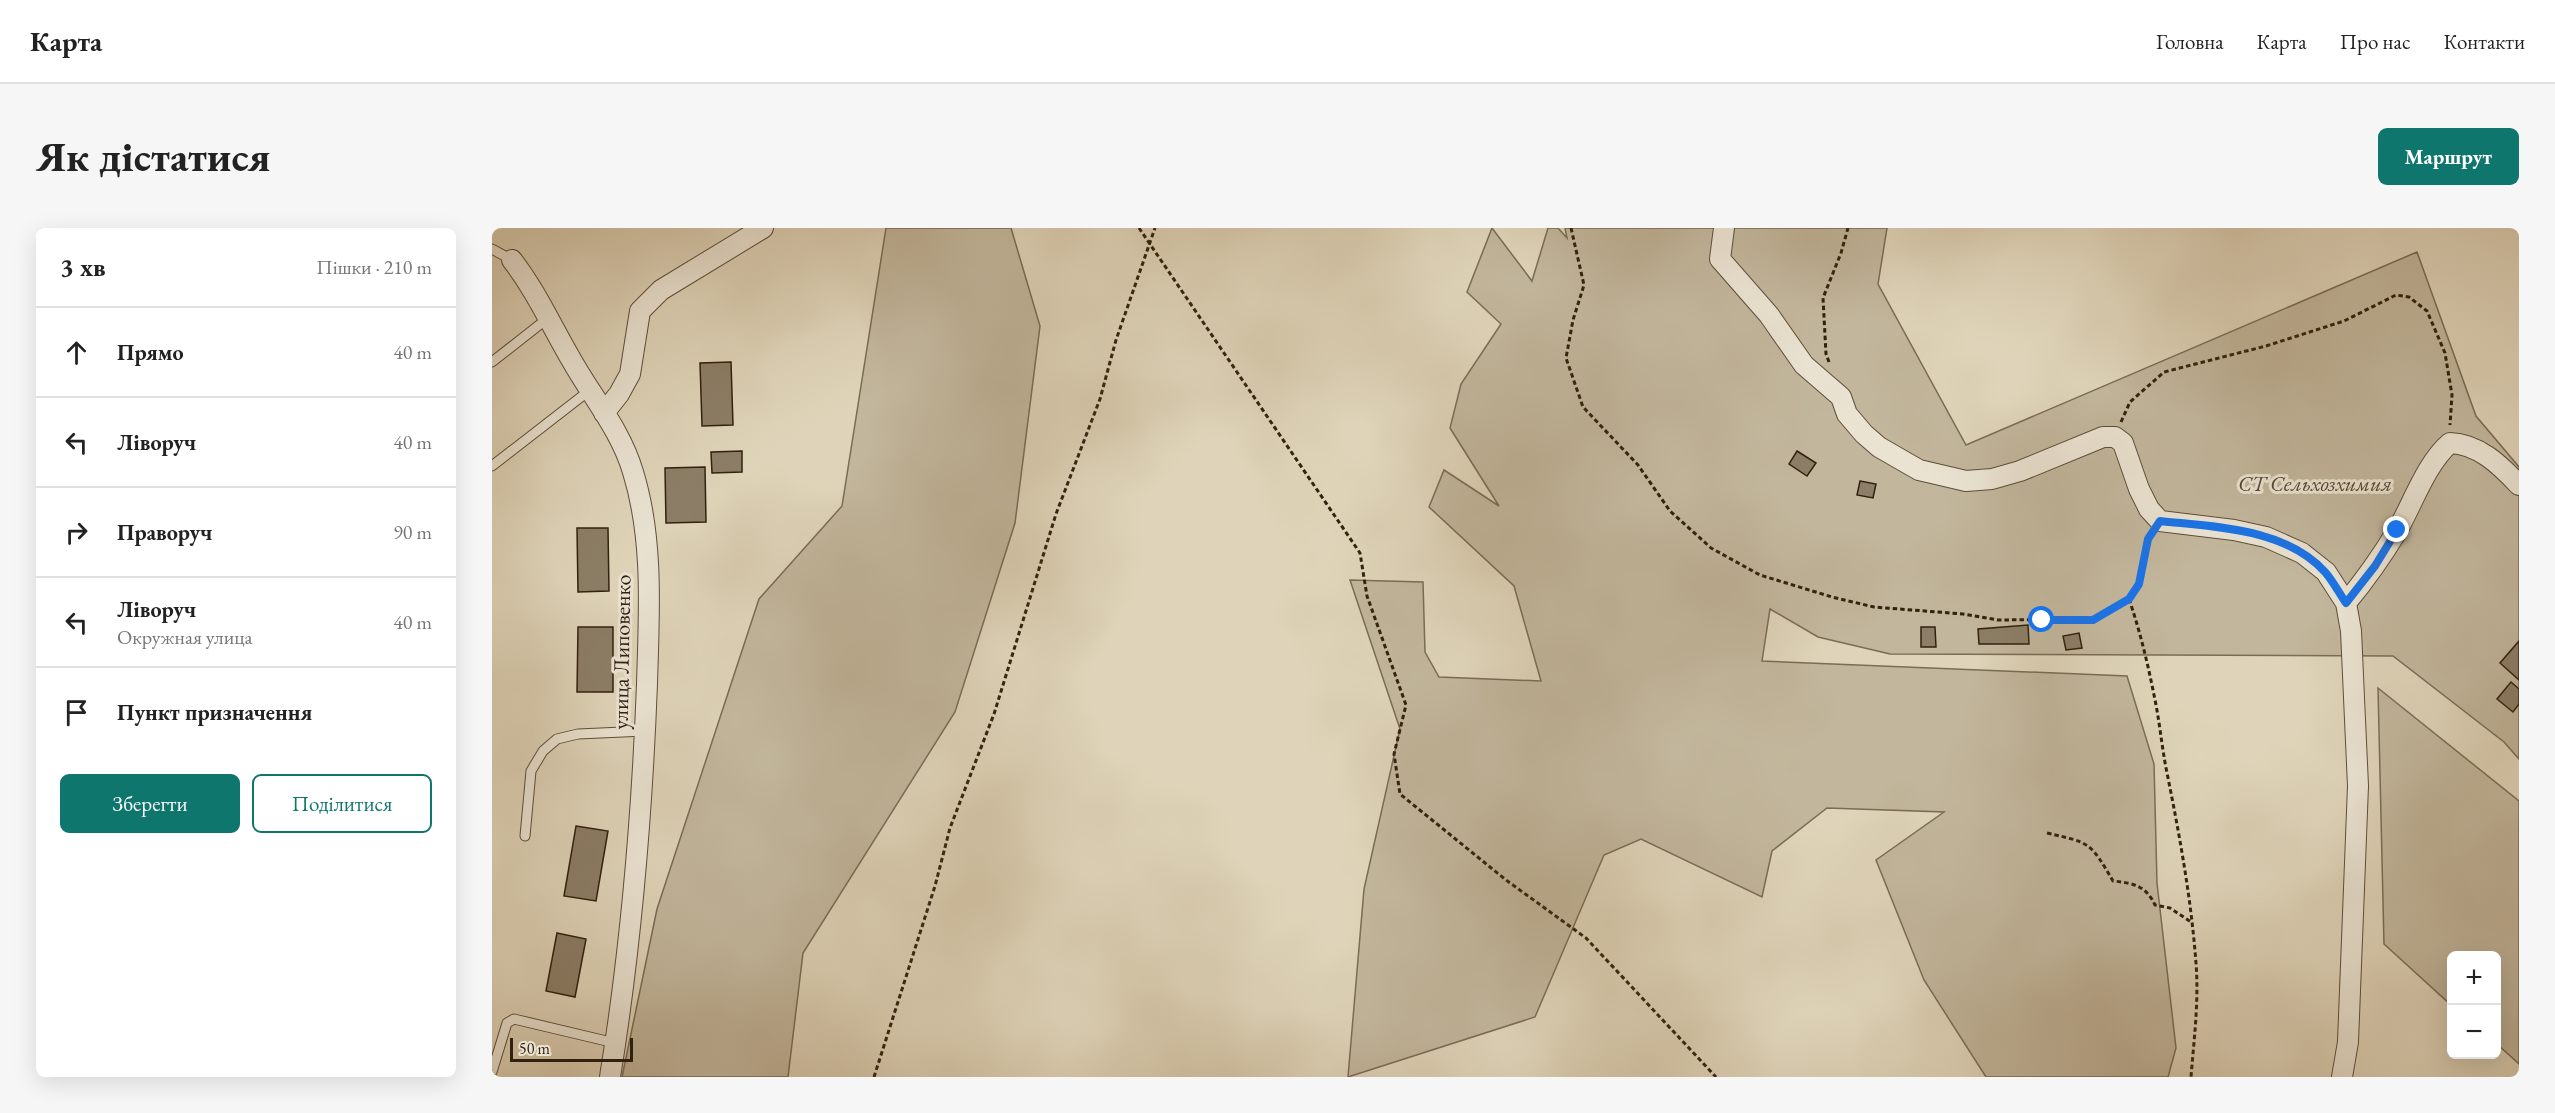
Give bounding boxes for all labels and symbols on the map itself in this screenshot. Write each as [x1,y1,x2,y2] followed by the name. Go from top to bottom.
[2238,469,2392,498] park label: СТ Сельхозхимия
[2383,516,2409,542] route end
[606,574,637,730] street label: улица Липовенко
[2028,606,2054,632] route start
[510,1035,633,1062] scale bar

